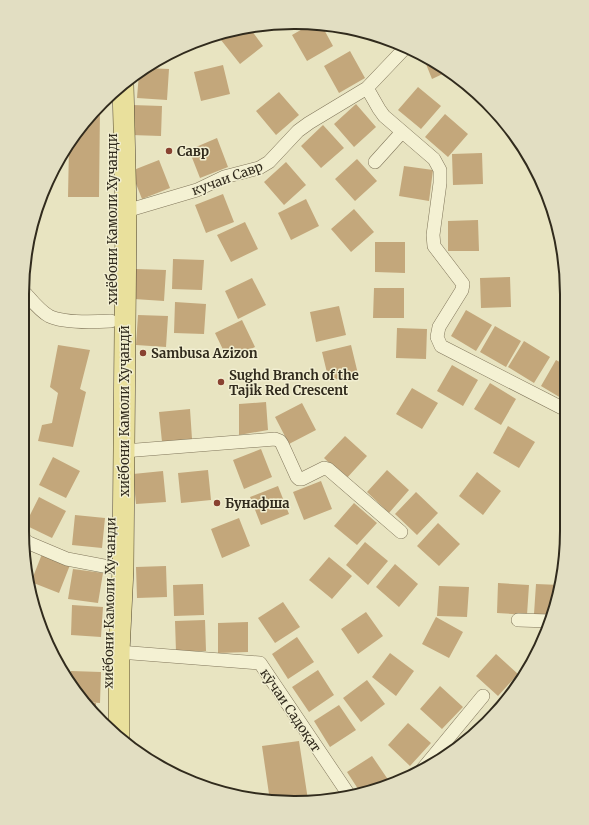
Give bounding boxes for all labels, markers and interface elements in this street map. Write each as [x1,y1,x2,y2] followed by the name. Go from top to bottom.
[104,133,121,305] street label: хиёбони Камоли Хучанди
[177,143,209,160] place label: Савр
[164,146,174,156] marker: Савр
[189,158,265,199] street label: кучаи Савр
[116,325,133,497] street label: хиёбони Камоли Хуҷандӣ
[151,345,258,362] place label: Sambusa Azizon
[138,348,148,358] marker: Sambusa Azizon
[229,367,359,399] place label: Sughd Branch of the Tajik Red Crescent
[216,377,226,387] marker: Sughd Branch of the Tajik Red Crescent
[225,495,290,512] place label: Бунафша
[212,498,222,508] marker: Бунафша
[100,517,119,689] street label: хиёбони Камоли Хучанди
[256,665,325,755] street label: кӯчаи Садоқат

